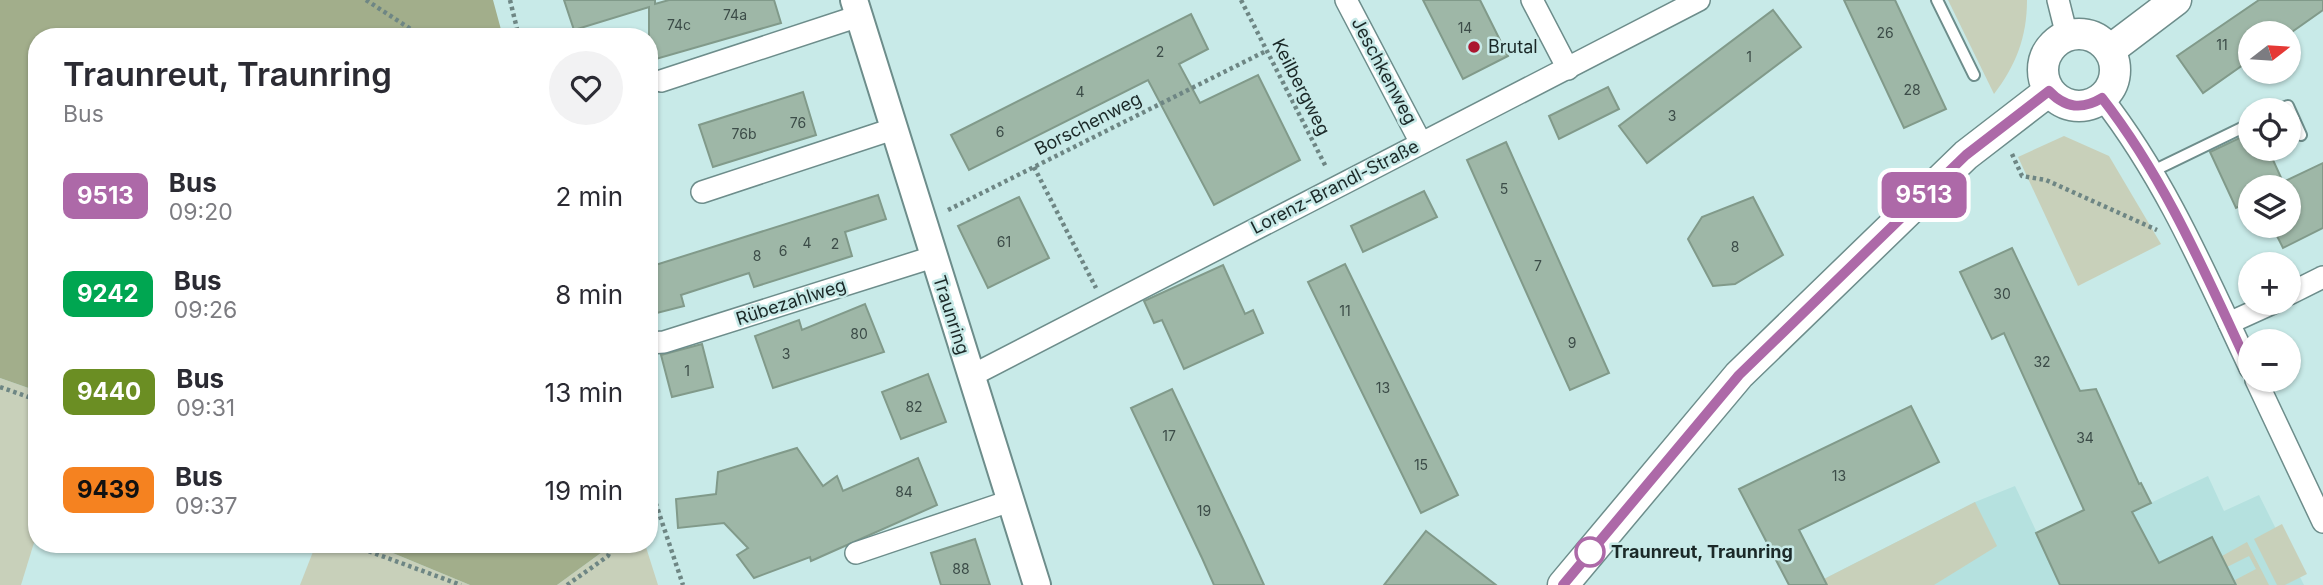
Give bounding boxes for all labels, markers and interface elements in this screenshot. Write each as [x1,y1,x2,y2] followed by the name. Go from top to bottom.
[723,6,747,23] house number: 74a
[1348,14,1421,128] street label: Jeschkenweg
[667,16,691,33] house number: 74c
[1458,19,1472,36] house number: 14
[2238,21,2301,84] north arrow
[2238,21,2301,392] map controls
[1876,24,1894,41] house number: 26
[1268,35,1335,139] street label: Keilbergweg
[1488,36,1538,57] place label: Brutal
[2216,36,2228,53] house number: 11
[1466,39,1482,55] marker: Brutal
[1156,43,1164,60] house number: 2
[1746,48,1752,65] house number: 1
[549,51,623,125] button: heart
[63,54,392,94] text: Traunreut, Traunring
[1903,81,1921,98] house number: 28
[1075,83,1085,100] house number: 4
[1031,88,1145,159] street label: Borschenweg
[2238,98,2301,161] button: locate
[63,100,104,128] text: Bus
[1668,107,1676,124] house number: 3
[790,114,806,131] house number: 76
[996,123,1004,140] house number: 6
[732,125,756,142] house number: 76b
[1247,135,1422,238] street label: Lorenz-Brandl-Straße
[169,167,217,198] text: Bus
[1875,172,1973,218] line badge: 9513
[2238,175,2301,238] button: layers
[1500,180,1508,197] house number: 5
[1896,180,1952,209] text: 9513
[77,181,134,210] text: 9513
[555,181,623,212] text: 2 min
[169,198,233,226] text: 09:20
[997,233,1011,250] house number: 61
[802,234,812,251] house number: 4
[831,235,839,252] house number: 2
[1731,238,1739,255] house number: 8
[779,242,787,259] house number: 6
[753,247,761,264] house number: 8
[2238,252,2301,315] button: +
[1534,257,1542,274] house number: 7
[174,265,222,296] text: Bus
[929,273,974,357] street label: Traunring
[733,274,849,329] street label: Rübezahlweg
[77,279,139,308] text: 9242
[555,279,623,310] text: 8 min
[1993,285,2011,302] house number: 30
[174,296,237,324] text: 09:26
[1339,302,1351,319] house number: 11
[850,325,868,342] house number: 80
[2238,329,2301,392] button: −
[1568,334,1576,351] house number: 9
[782,345,790,362] house number: 3
[2033,353,2051,370] house number: 32
[684,362,690,379] house number: 1
[176,363,224,394] text: Bus
[77,377,141,406] text: 9440
[545,377,623,408] text: 13 min
[1376,379,1390,396] house number: 13
[176,394,235,422] text: 09:31
[905,398,923,415] house number: 82
[1162,427,1176,444] house number: 17
[2076,429,2094,446] house number: 34
[1414,456,1428,473] house number: 15
[175,461,223,492] text: Bus
[1832,467,1846,484] house number: 13
[77,475,140,504] text: 9439
[545,475,623,506] text: 19 min
[895,483,913,500] house number: 84
[175,492,238,520] text: 09:37
[1197,502,1211,519] house number: 19
[1575,537,1605,567] marker: Traunreut, Traunring
[1611,541,1793,562] place label: Traunreut, Traunring
[952,560,970,577] house number: 88

